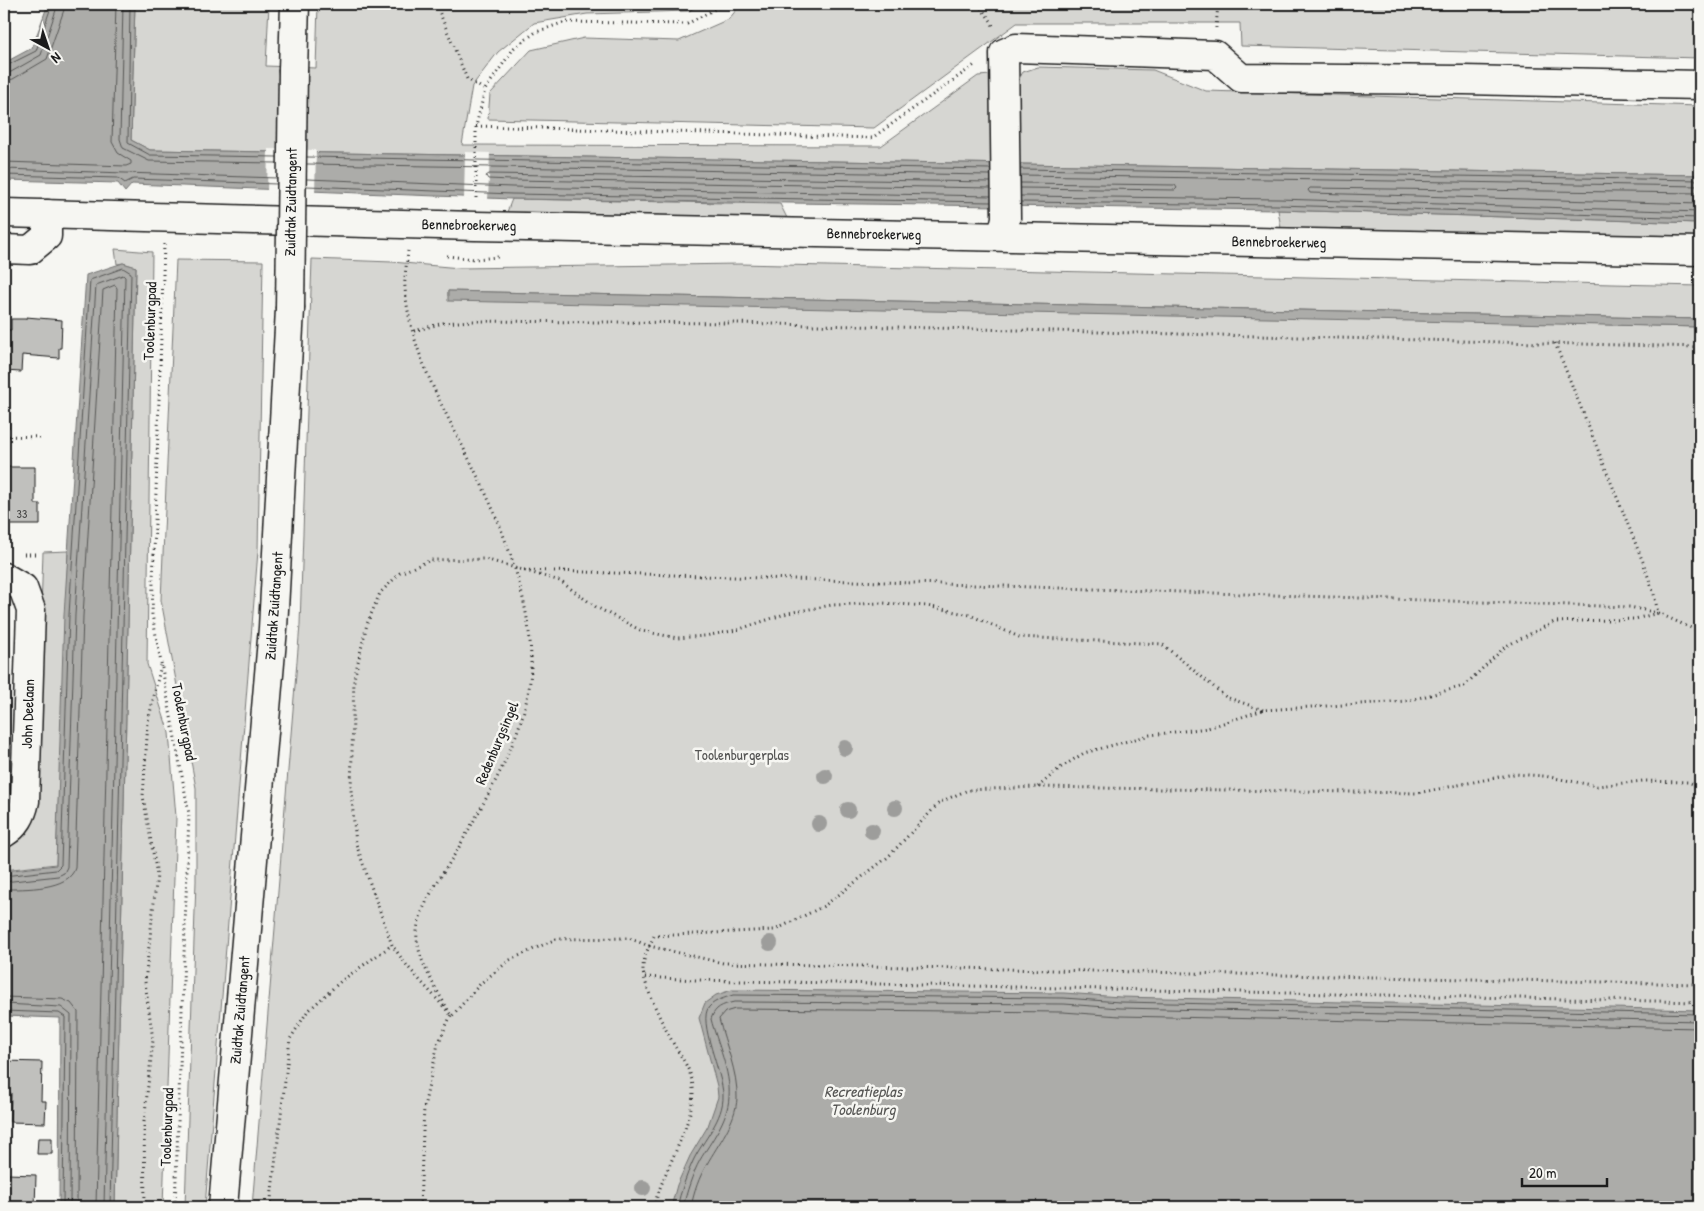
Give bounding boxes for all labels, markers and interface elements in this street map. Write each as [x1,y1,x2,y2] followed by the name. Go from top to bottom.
[22,22,72,72] north arrow
[47,49,66,68] text: N
[279,147,302,257] street label: Zuidtak Zuidtangent
[422,213,517,236] street label: Bennebroekerweg
[827,222,922,245] street label: Bennebroekerweg
[1232,230,1327,253] street label: Bennebroekerweg
[138,281,161,361] street label: Toolenburgpad
[17,505,27,522] house number: 33
[259,550,288,661] street label: Zuidtak Zuidtangent
[16,679,39,749] street label: John Deelaan
[167,681,202,763] street label: Toolenburgpad
[470,698,524,788] street label: Redenburgsingel
[695,744,789,765] park label: Toolenburgerplas
[224,954,255,1065] street label: Zuidtak Zuidtangent
[824,1080,904,1120] water label: Recreatieplas Toolenburg
[155,1087,178,1167] street label: Toolenburgpad
[1522,1156,1606,1188] scale bar
[1529,1162,1556,1183] text: 20 m

